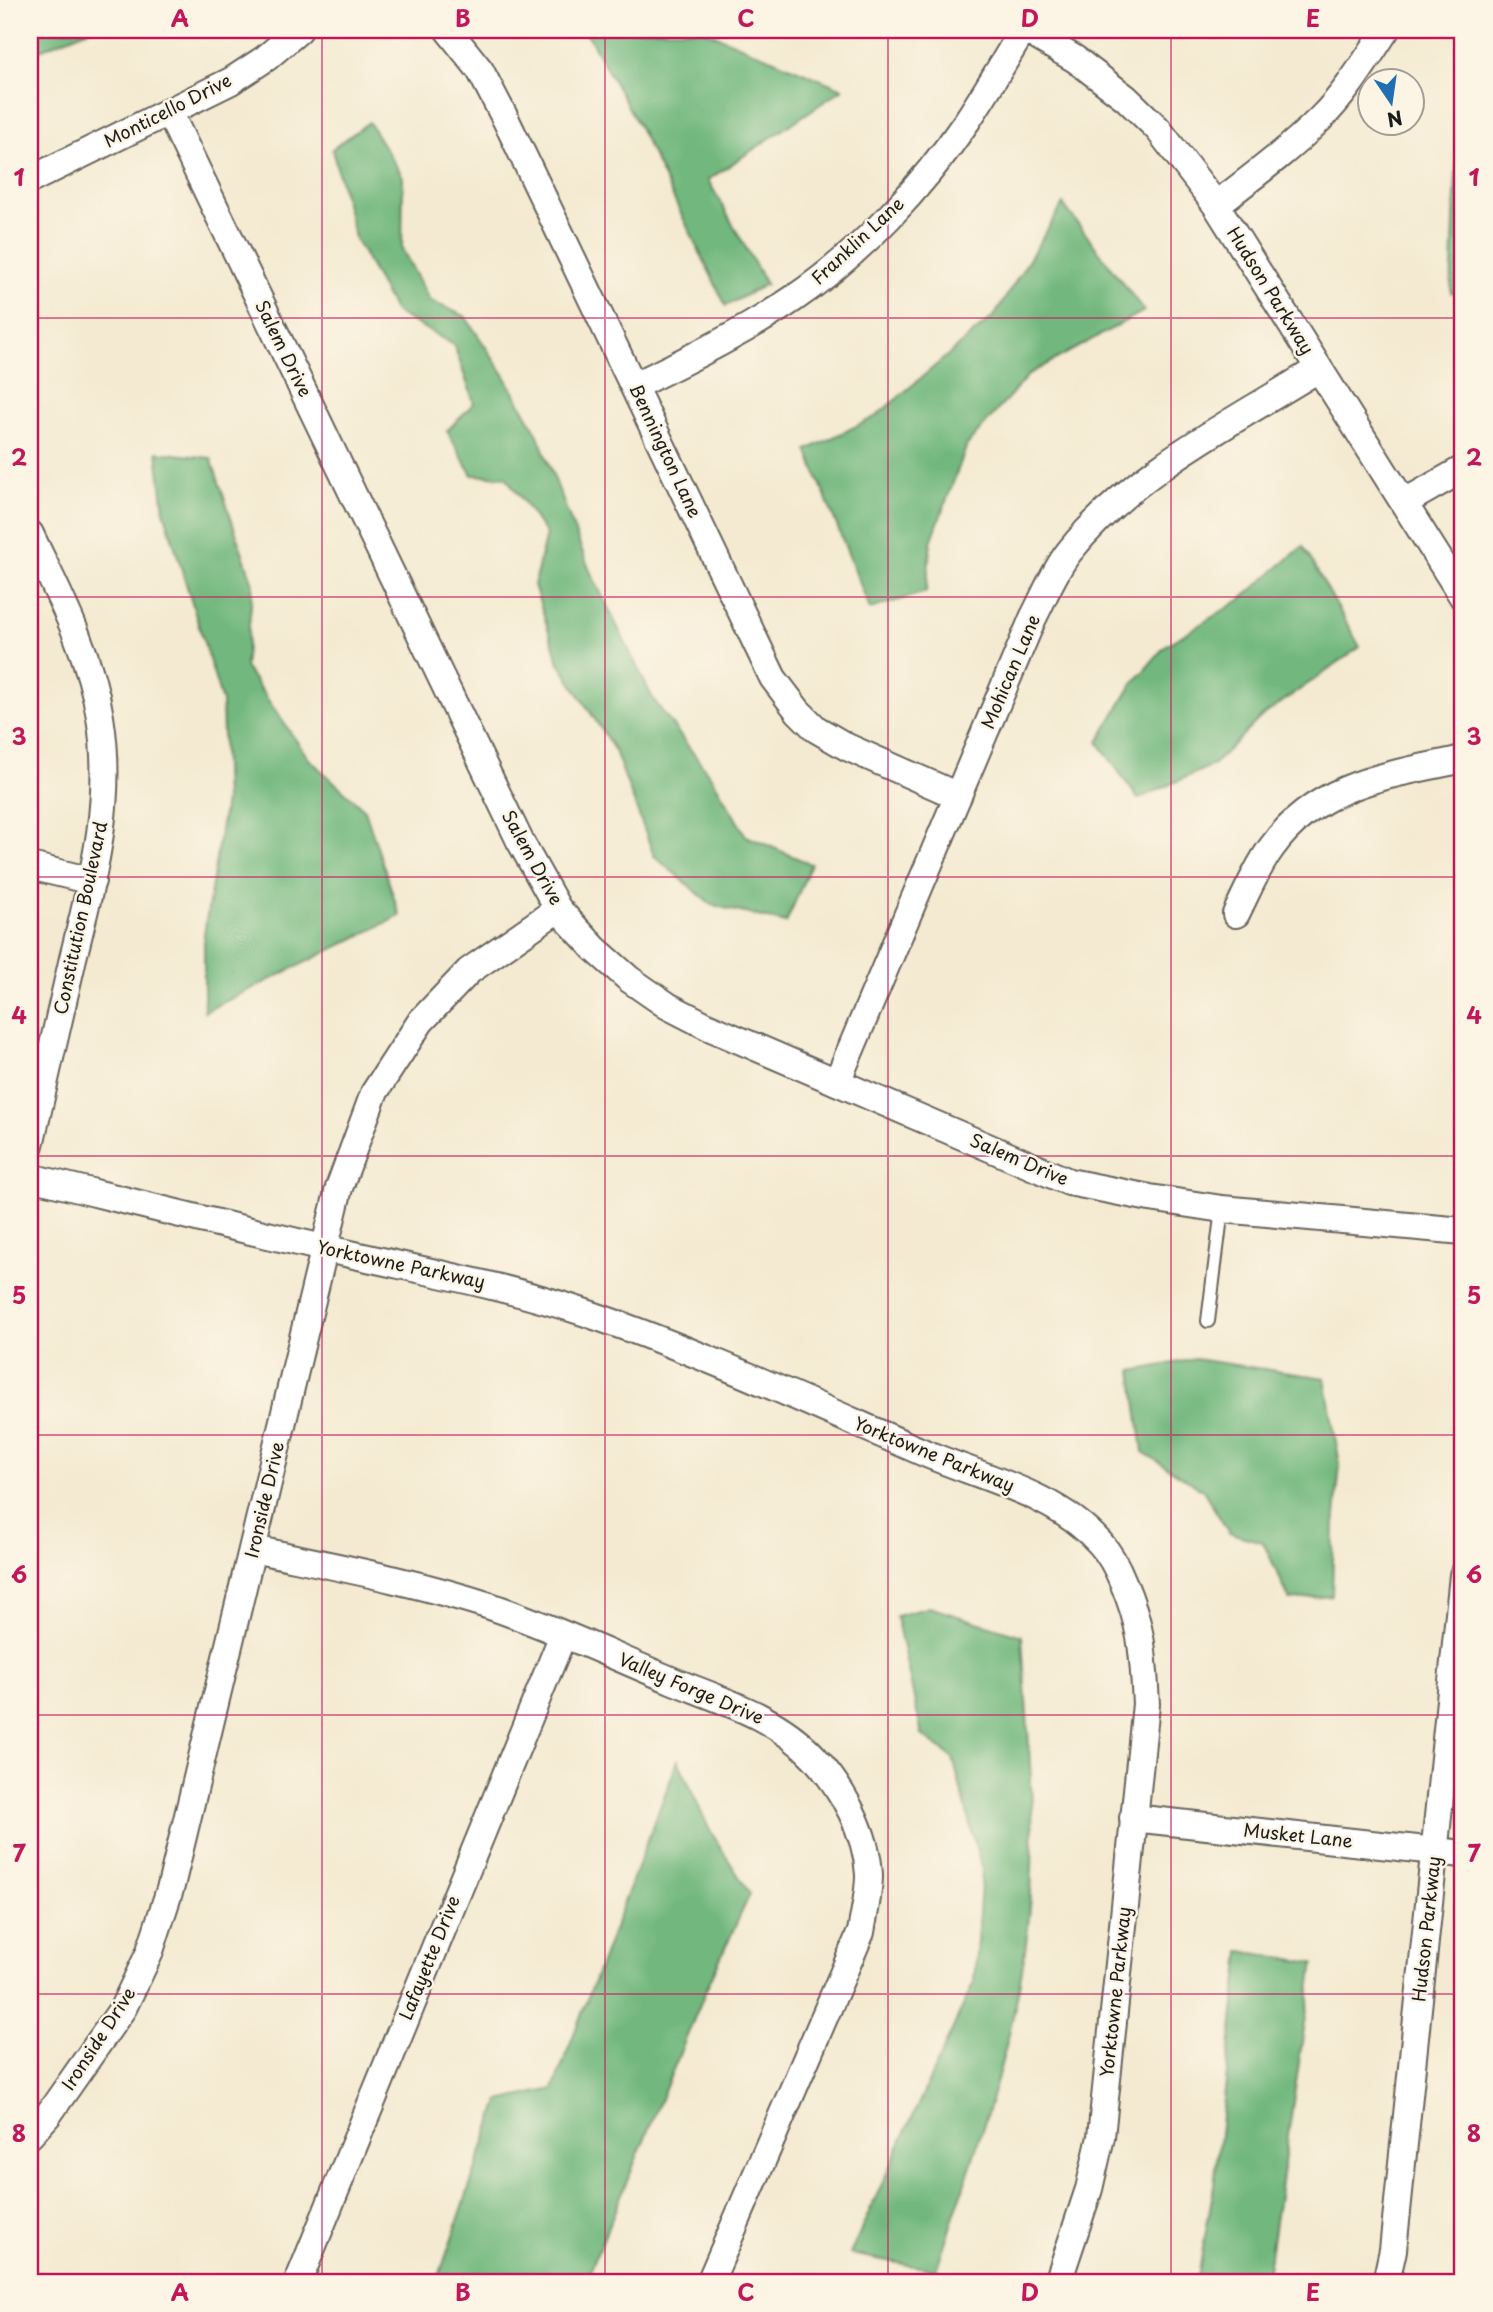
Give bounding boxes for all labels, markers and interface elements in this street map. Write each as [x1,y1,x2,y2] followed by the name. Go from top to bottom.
[171,0,189,35] text: A
[455,0,471,35] text: B
[737,0,755,35] text: C
[1021,0,1039,35] text: D
[1306,0,1320,35] text: E
[99,66,236,153] street label: Monticello Drive
[1356,66,1426,136] north arrow
[1385,104,1406,135] text: N
[14,159,25,194] text: 1
[1469,159,1480,194] text: 1
[804,190,909,290] street label: Franklin Lane
[1221,221,1321,359] street label: Hudson Parkway
[249,295,319,401] street label: Salem Drive
[623,379,709,522] street label: Bennington Lane
[11,439,27,474] text: 2
[1466,439,1482,474] text: 2
[973,610,1046,733] street label: Mohican Lane
[11,718,27,753] text: 3
[1466,718,1482,753] text: 3
[496,805,571,910] street label: Salem Drive
[46,819,113,1017] street label: Constitution Boulevard
[11,997,27,1032] text: 4
[1466,997,1482,1032] text: 4
[966,1126,1073,1192] street label: Salem Drive
[315,1233,488,1295] street label: Yorktowne Parkway
[12,1277,26,1312] text: 5
[1467,1277,1481,1312] text: 5
[850,1409,1019,1498] street label: Yorktowne Parkway
[237,1439,290,1560] street label: Ironside Drive
[11,1556,27,1591] text: 6
[1466,1556,1482,1591] text: 6
[615,1645,768,1730] street label: Valley Forge Drive
[1242,1815,1354,1854] street label: Musket Lane
[12,1835,26,1870] text: 7
[1467,1835,1481,1870] text: 7
[1404,1855,1447,2003] street label: Hudson Parkway
[391,1891,466,2024] street label: Lafayette Drive
[1092,1905,1137,2078] street label: Yorktowne Parkway
[54,1981,141,2095] street label: Ironside Drive
[12,2115,26,2150] text: 8
[1467,2115,1481,2150] text: 8
[171,2274,189,2309] text: A
[455,2274,471,2309] text: B
[737,2274,755,2309] text: C
[1021,2274,1039,2309] text: D
[1306,2274,1320,2309] text: E

